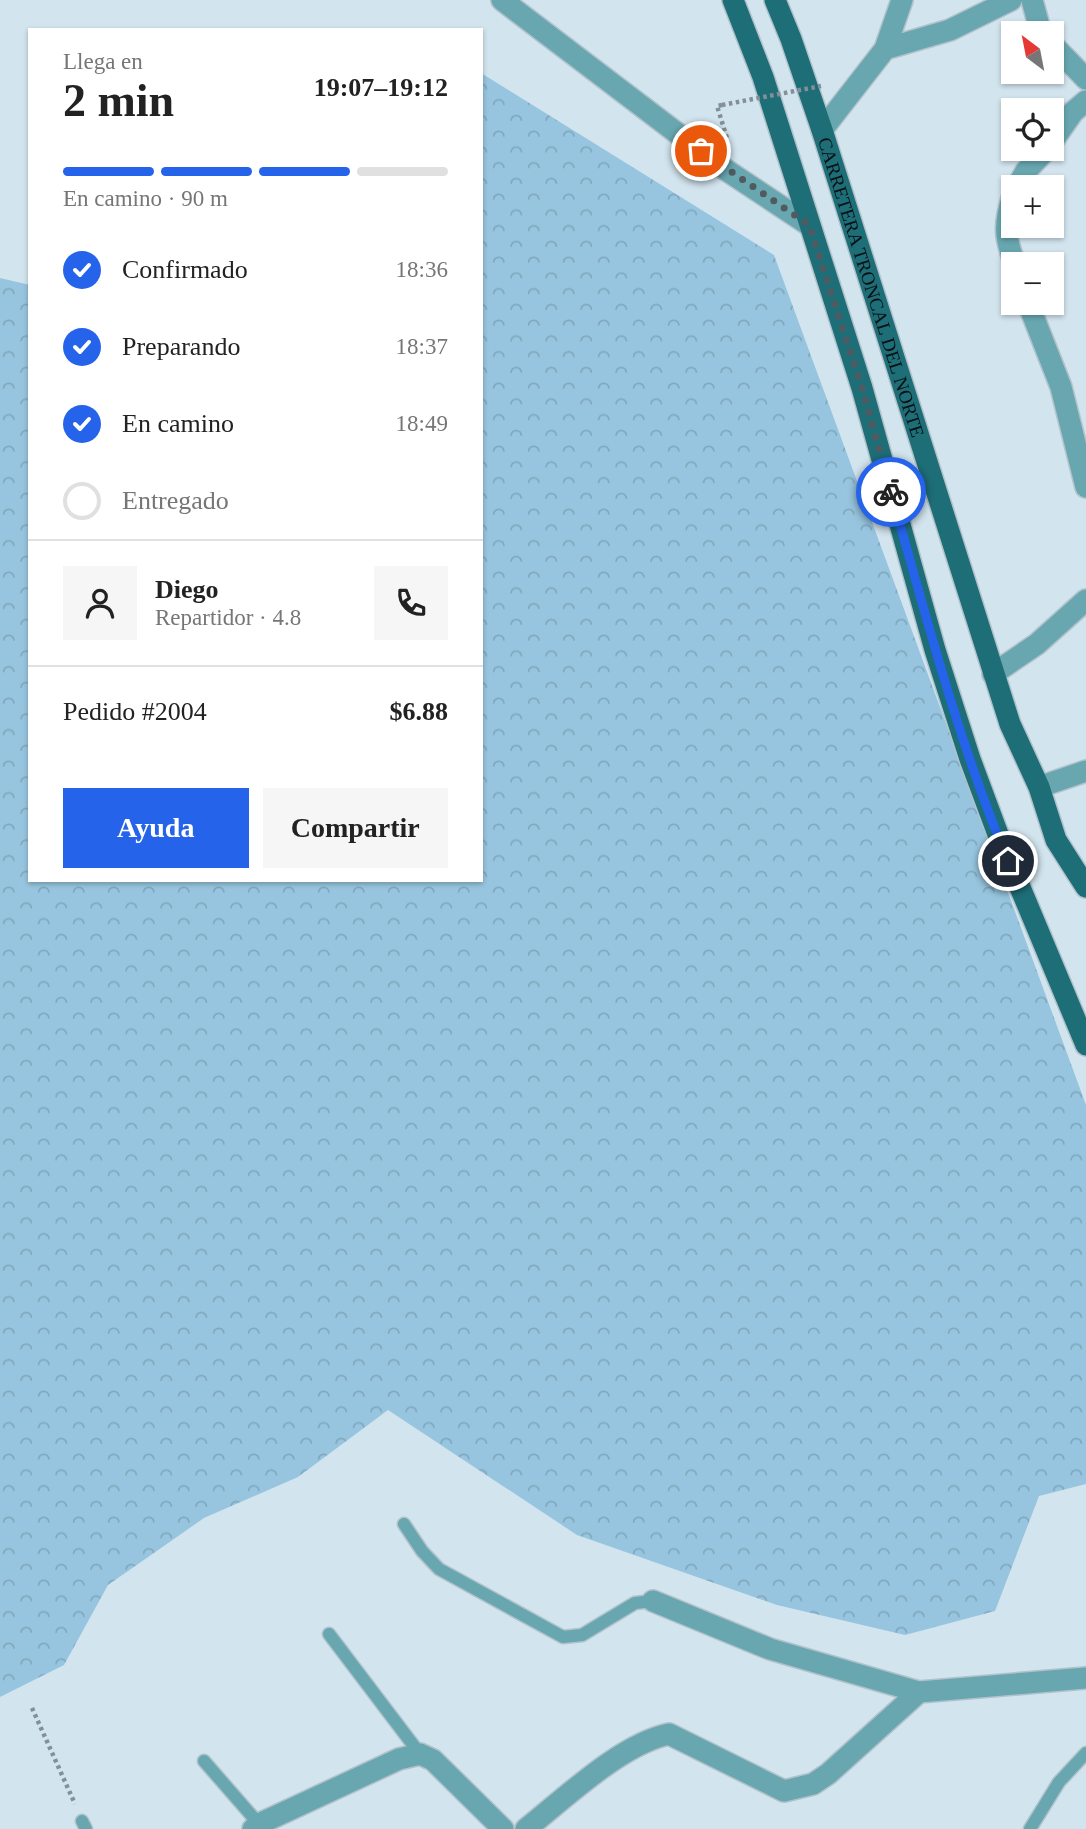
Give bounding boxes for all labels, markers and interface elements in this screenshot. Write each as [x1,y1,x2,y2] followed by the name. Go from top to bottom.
[1001,21,1064,84] north arrow
[1001,21,1064,315] map controls
[63,49,143,74] text: Llega en
[314,73,448,102] text: 19:07–19:12
[63,75,174,126] text: 2 min
[1001,98,1064,161] button: locate
[671,121,731,181] pin
[682,132,720,170] icon: bag
[814,135,929,440] street label: CARRETERA TRONCAL DEL NORTE
[1001,175,1064,238] button: +
[63,186,228,211] text: En camino · 90 m
[63,251,101,289] icon: check
[1001,252,1064,315] button: −
[122,255,248,284] text: Confirmado
[396,257,448,282] text: 18:36
[63,328,101,366] icon: check
[122,332,240,361] text: Preparando
[396,334,448,359] text: 18:37
[63,405,101,443] icon: check
[122,409,234,438] text: En camino
[396,411,448,436] text: 18:49
[856,457,926,527] courier
[872,473,910,511] icon: bike
[122,486,229,515] text: Entregado
[63,566,137,640] button: person
[374,566,448,640] button: phone
[155,575,219,604] text: Diego
[155,605,301,630] text: Repartidor · 4.8
[63,697,207,726] text: Pedido #2004
[390,697,448,726] text: $6.88
[63,788,249,868] button: Ayuda
[263,788,448,868] button: Compartir
[978,831,1038,891] pin
[989,842,1027,880] icon: home

